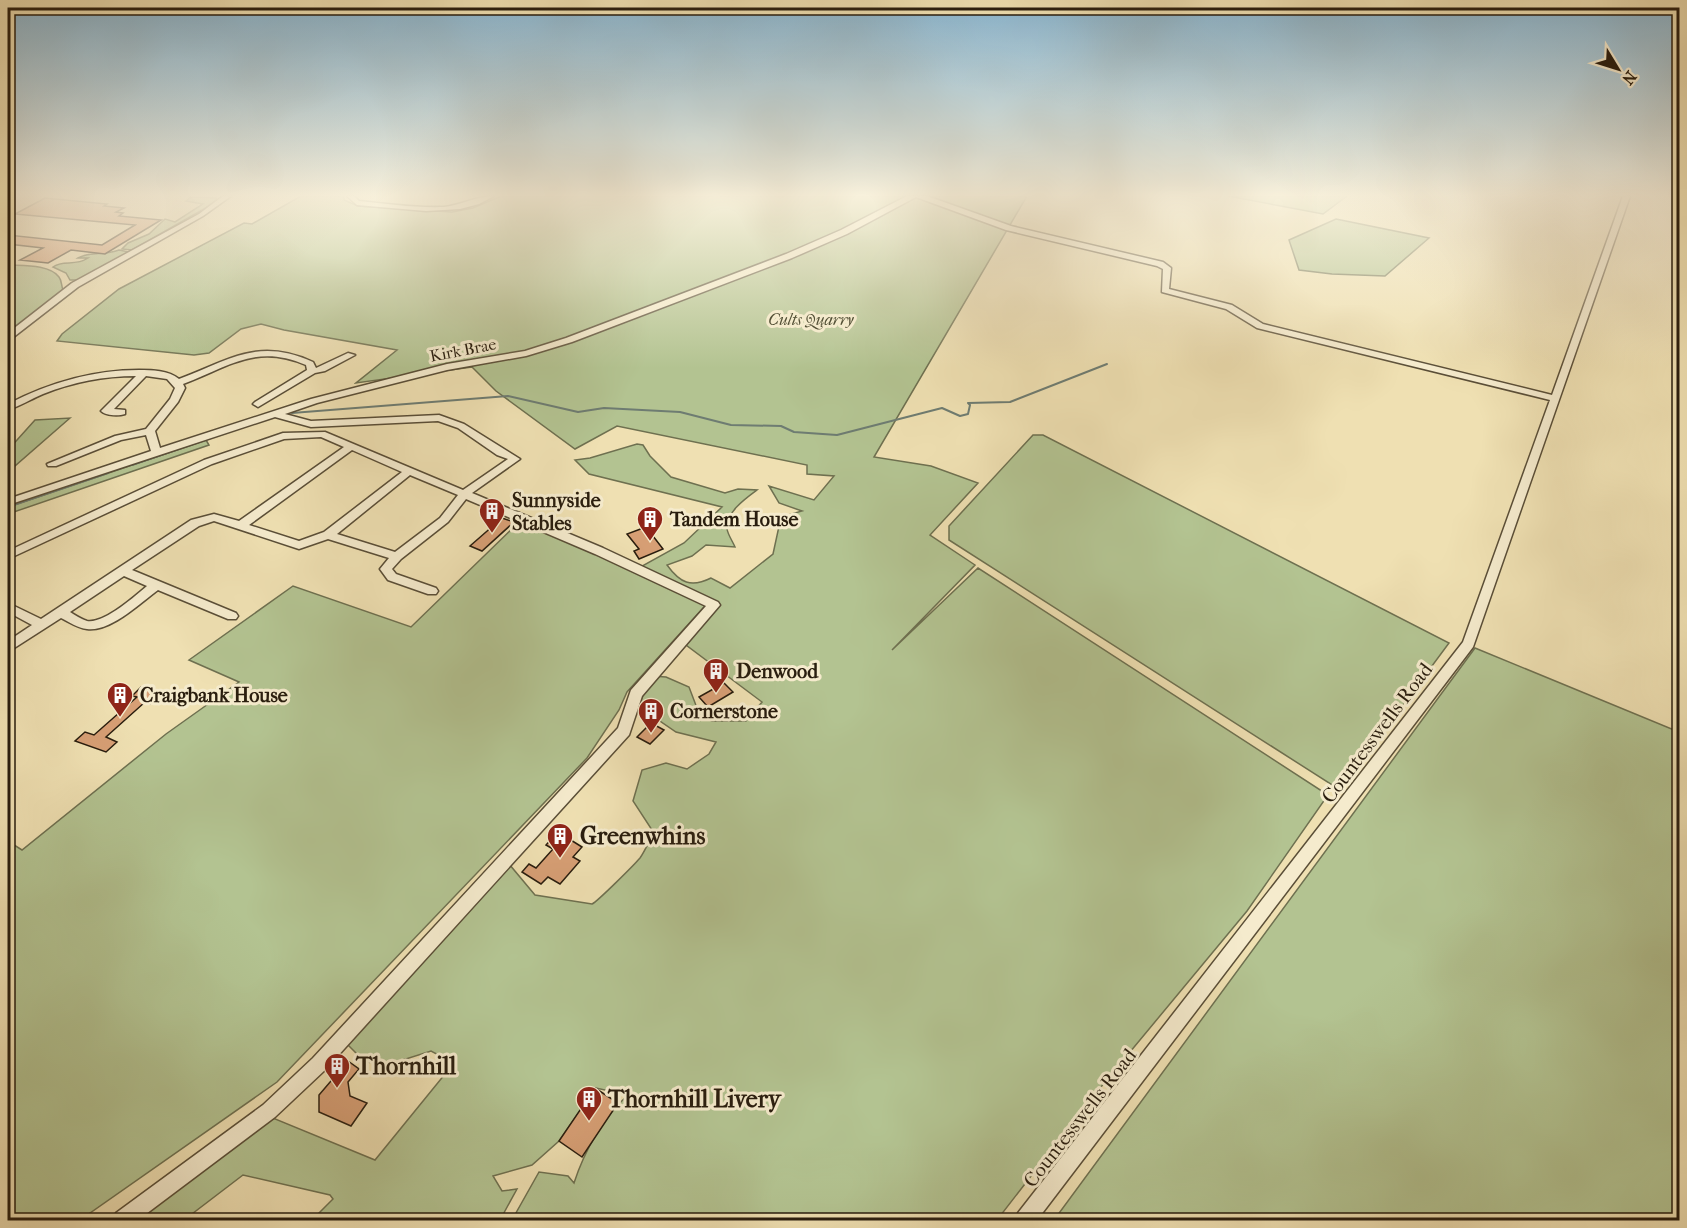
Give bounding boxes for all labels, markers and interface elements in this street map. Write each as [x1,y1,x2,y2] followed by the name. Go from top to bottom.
[1588,39,1648,99] north arrow
[1618,67,1641,89] text: N
[768,310,854,330] park label: Cults Quarry
[428,334,498,366] street label: Kirk Brae
[512,489,601,535] place label: Sunnyside Stables
[477,496,507,534] building icon: Sunnyside Stables
[635,504,665,542] building icon: Tandem House
[669,508,798,531] place label: Tandem House
[701,656,731,694] building icon: Denwood
[1317,657,1438,808] street label: Countesswells Road
[736,660,819,683] place label: Denwood
[105,680,135,718] building icon: Craigbank House
[140,684,288,707] place label: Craigbank House
[636,696,666,734] building icon: Cornerstone
[670,700,778,723] place label: Cornerstone
[545,821,575,859] building icon: Greenwhins
[580,822,705,850] place label: Greenwhins
[1019,1043,1142,1192] street label: Countesswells Road
[322,1051,352,1089] building icon: Thornhill
[355,1052,456,1080] place label: Thornhill
[574,1084,604,1122] building icon: Thornhill Livery
[607,1085,782,1113] place label: Thornhill Livery

